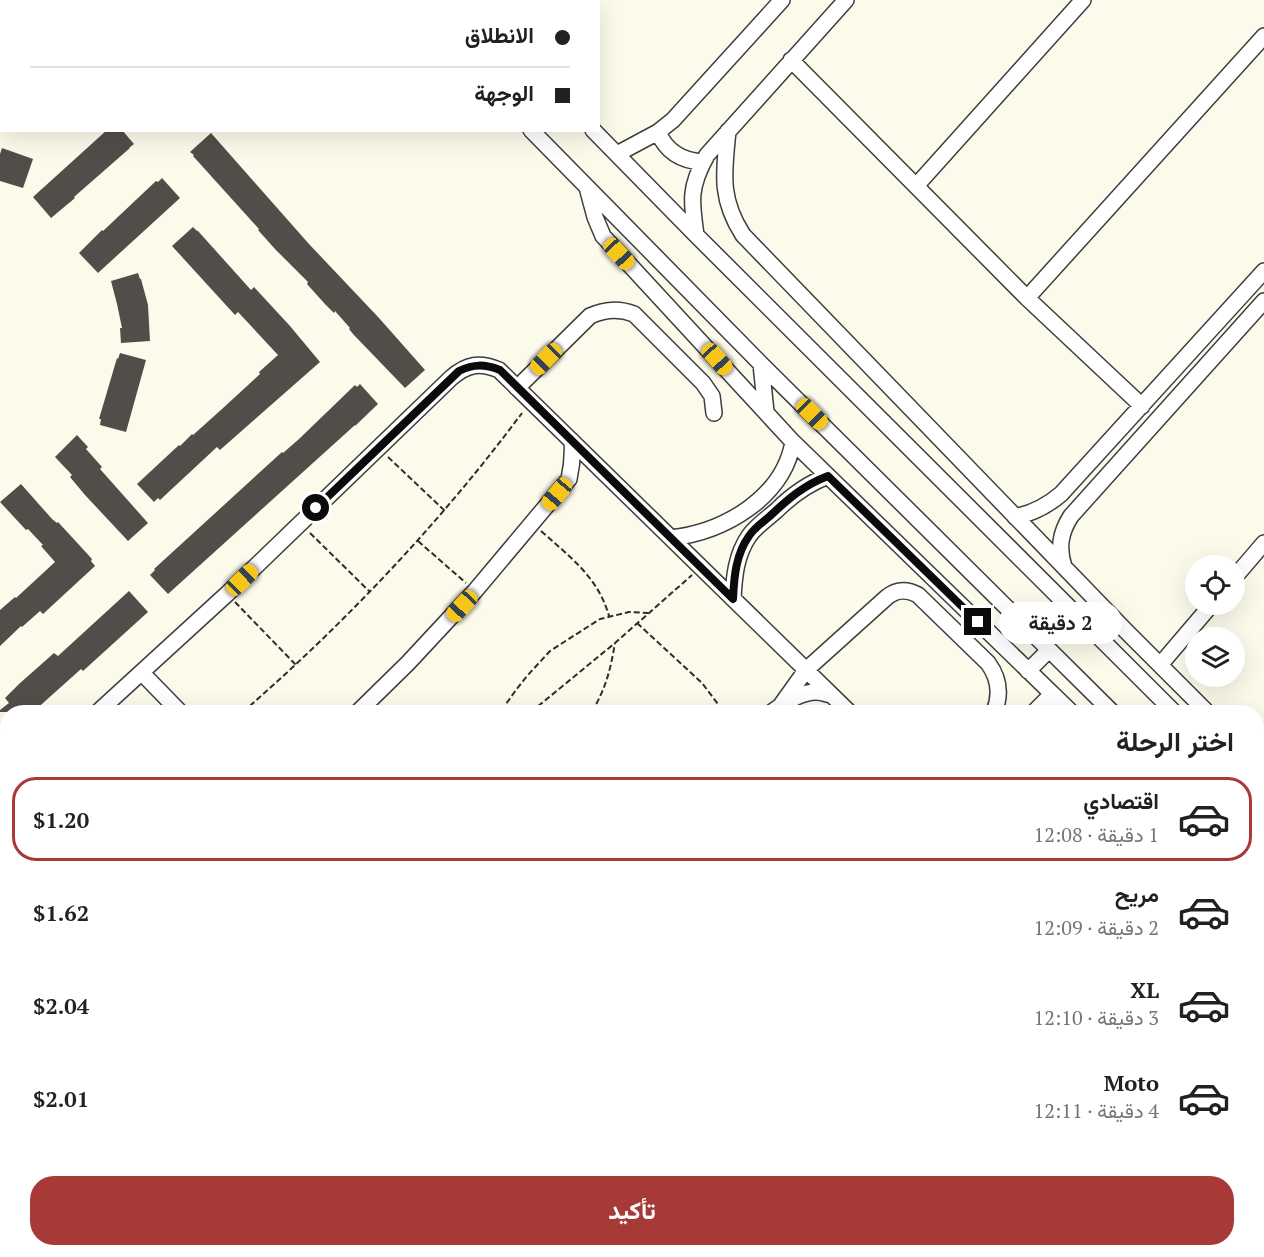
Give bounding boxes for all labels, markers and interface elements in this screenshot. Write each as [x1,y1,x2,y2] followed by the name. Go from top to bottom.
[465,20,534,49] text: الانطلاق
[474,78,534,107] text: الوجهة
[600,235,638,273] car
[527,340,565,378] car
[698,340,736,378] car
[793,395,831,433] car
[539,474,575,514] car
[302,494,329,521] route start
[1185,555,1245,687] map controls
[1185,555,1245,615] button: locate
[223,561,261,599] car
[443,587,481,625] car
[999,601,1122,643] callout: 2 دقيقة
[964,608,991,635] route end
[1029,609,1092,636] text: 2 دقيقة
[1185,627,1245,687] button: layers
[1116,723,1234,759] text: اختر الرحلة
[1083,786,1159,815] text: اقتصادي
[1177,792,1231,846] icon: car
[33,805,89,834] text: $1.20
[1033,821,1159,848] text: 1 دقيقة · 12:08
[1115,879,1159,908] text: مريح
[1177,885,1231,939] icon: car
[33,898,89,927] text: $1.62
[1033,914,1159,941] text: 2 دقيقة · 12:09
[1130,975,1159,1004] text: XL
[1177,978,1231,1032] icon: car
[33,991,89,1020] text: $2.04
[1033,1004,1159,1031] text: 3 دقيقة · 12:10
[1104,1068,1159,1097] text: Moto
[1177,1071,1231,1125] icon: car
[33,1084,89,1113] text: $2.01
[1033,1097,1159,1124] text: 4 دقيقة · 12:11
[30,1176,1234,1245] button: تأكيد

